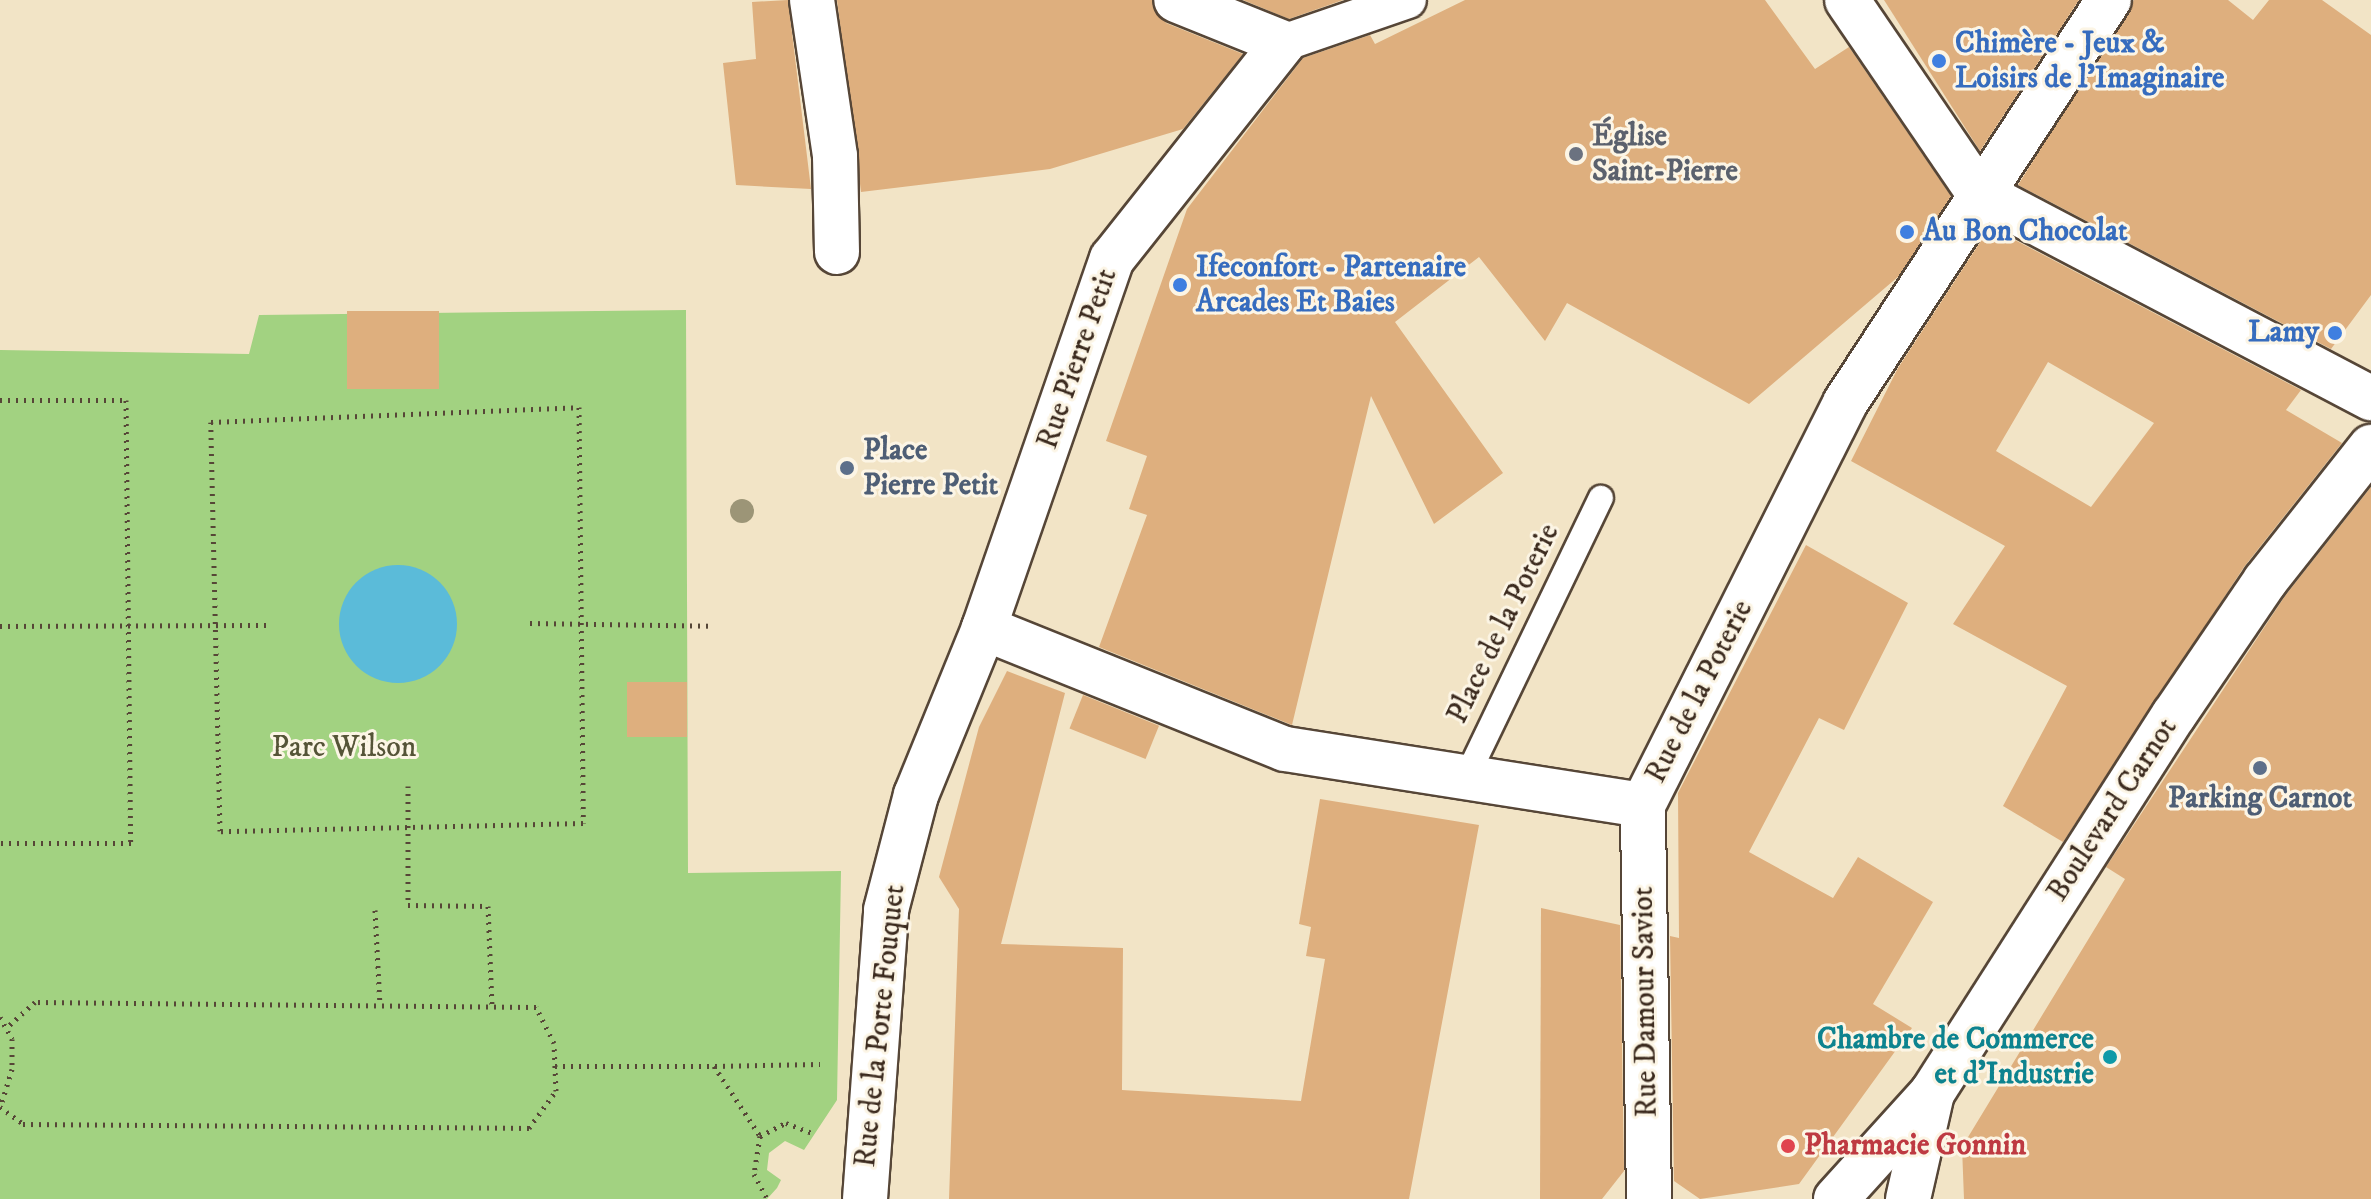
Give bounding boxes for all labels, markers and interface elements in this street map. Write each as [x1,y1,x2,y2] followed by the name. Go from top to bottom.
[1955,26,2225,96] place label: Chimère - Jeux & Loisirs de l'Imaginaire
[1930,52,1948,70] marker: Chimère - Jeux & Loisirs de l'Imaginaire
[1592,119,1738,190] place label: Église Saint-Pierre
[1567,145,1585,163] marker: Église Saint-Pierre
[1923,214,2128,250] place label: Au Bon Chocolat
[1898,223,1916,241] marker: Au Bon Chocolat
[1196,250,1466,320] place label: Ifeconfort - Partenaire Arcades Et Baies
[1030,264,1126,454] street label: Rue Pierre Petit
[1171,276,1189,294] marker: Ifeconfort - Partenaire Arcades Et Baies
[2248,315,2319,351] place label: Lamy
[2326,324,2344,342] marker: Lamy
[863,433,998,504] place label: Place Pierre Petit
[838,459,856,477] marker: Place Pierre Petit
[1440,518,1568,730] street label: Place de la Poterie
[1639,595,1761,789] street label: Rue de la Poterie
[2040,712,2186,908] street label: Boulevard Carnot
[271,730,417,766] park label: Parc Wilson
[2251,759,2269,777] marker: Parking Carnot
[2168,781,2352,817] place label: Parking Carnot
[848,883,914,1169] street label: Rue de la Porte Fouquet
[1626,886,1666,1118] street label: Rue Damour Saviot
[1817,1022,2094,1092] place label: Chambre de Commerce et d'Industrie
[2101,1048,2119,1066] marker: Chambre de Commerce et d'Industrie
[1804,1128,2026,1164] place label: Pharmacie Gonnin
[1779,1137,1797,1155] marker: Pharmacie Gonnin

